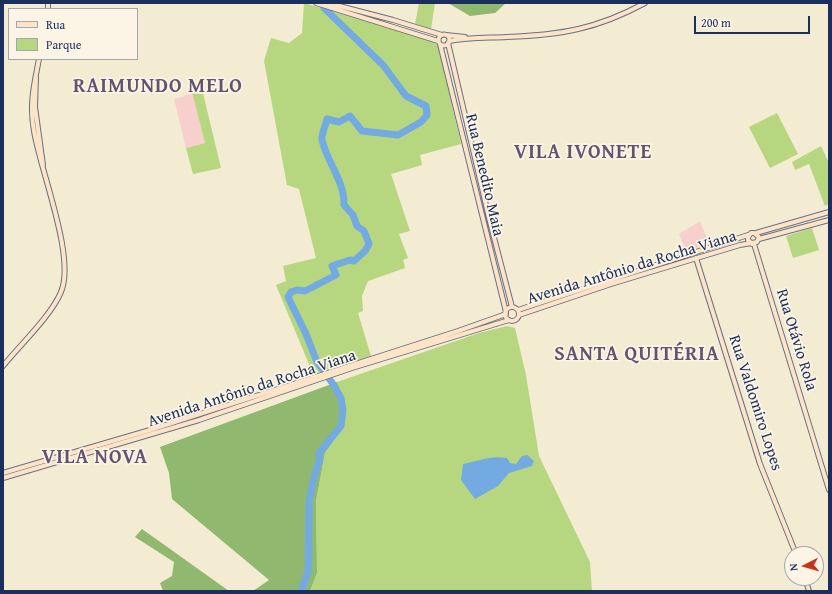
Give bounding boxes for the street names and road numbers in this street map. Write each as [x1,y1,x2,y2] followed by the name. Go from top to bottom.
[461,112,507,238] street label: Rua Benedito Maia
[525,227,739,309] street label: Avenida Antônio da Rocha Viana
[771,287,821,393] street label: Rua Otávio Rola
[724,333,786,473] street label: Rua Valdomiro Lopes
[145,346,359,432] street label: Avenida Antônio da Rocha Viana

